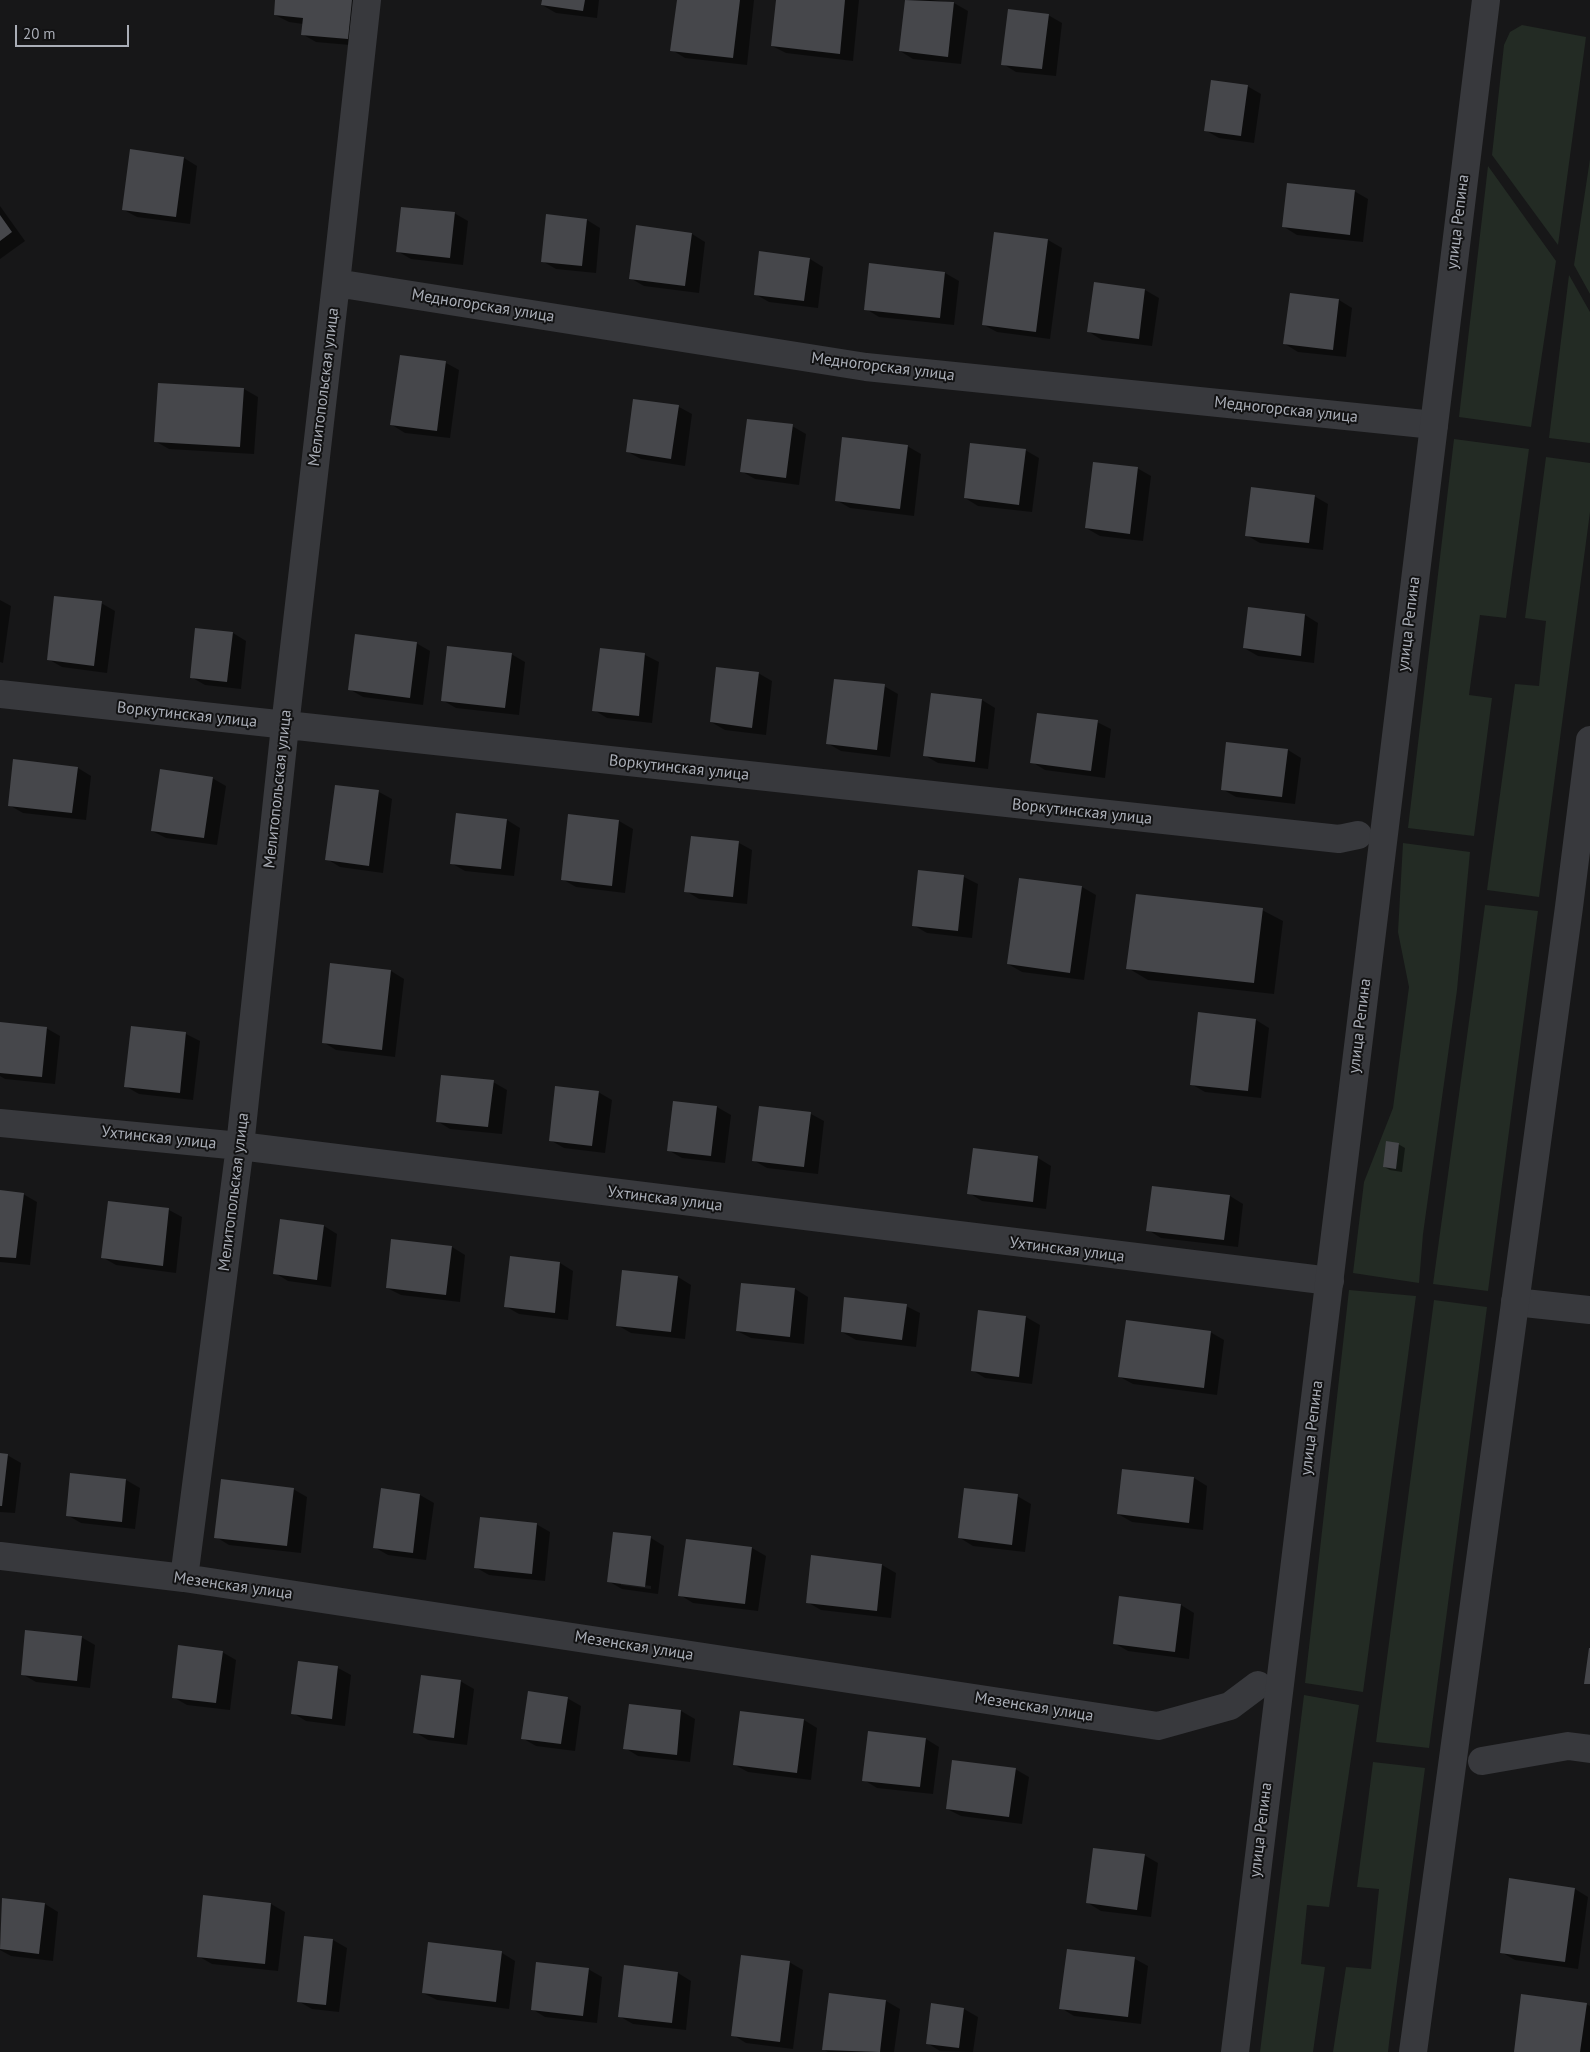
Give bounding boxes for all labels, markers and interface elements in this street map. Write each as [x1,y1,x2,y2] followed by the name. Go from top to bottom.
[18,15,131,47] scale bar
[23,24,56,43] text: 20 m
[1443,174,1473,270] street label: улица Репина
[410,285,556,327] street label: Медногорская улица
[305,307,343,467] street label: Мелитопольская улица
[810,349,956,385] street label: Медногорская улица
[1213,393,1359,427] street label: Медногорская улица
[1394,576,1424,672] street label: улица Репина
[116,698,258,732] street label: Воркутинская улица
[260,709,296,869] street label: Мелитопольская улица
[608,751,750,785] street label: Воркутинская улица
[1011,795,1153,829] street label: Воркутинская улица
[1345,978,1375,1074] street label: улица Репина
[215,1112,253,1272] street label: Мелитопольская улица
[101,1122,217,1154] street label: Ухтинская улица
[606,1182,724,1216] street label: Ухтинская улица
[1008,1233,1126,1267] street label: Ухтинская улица
[1297,1380,1327,1476] street label: улица Репина
[172,1568,294,1604] street label: Мезенская улица
[573,1627,695,1665] street label: Мезенская улица
[973,1688,1095,1726] street label: Мезенская улица
[1246,1782,1276,1878] street label: улица Репина

